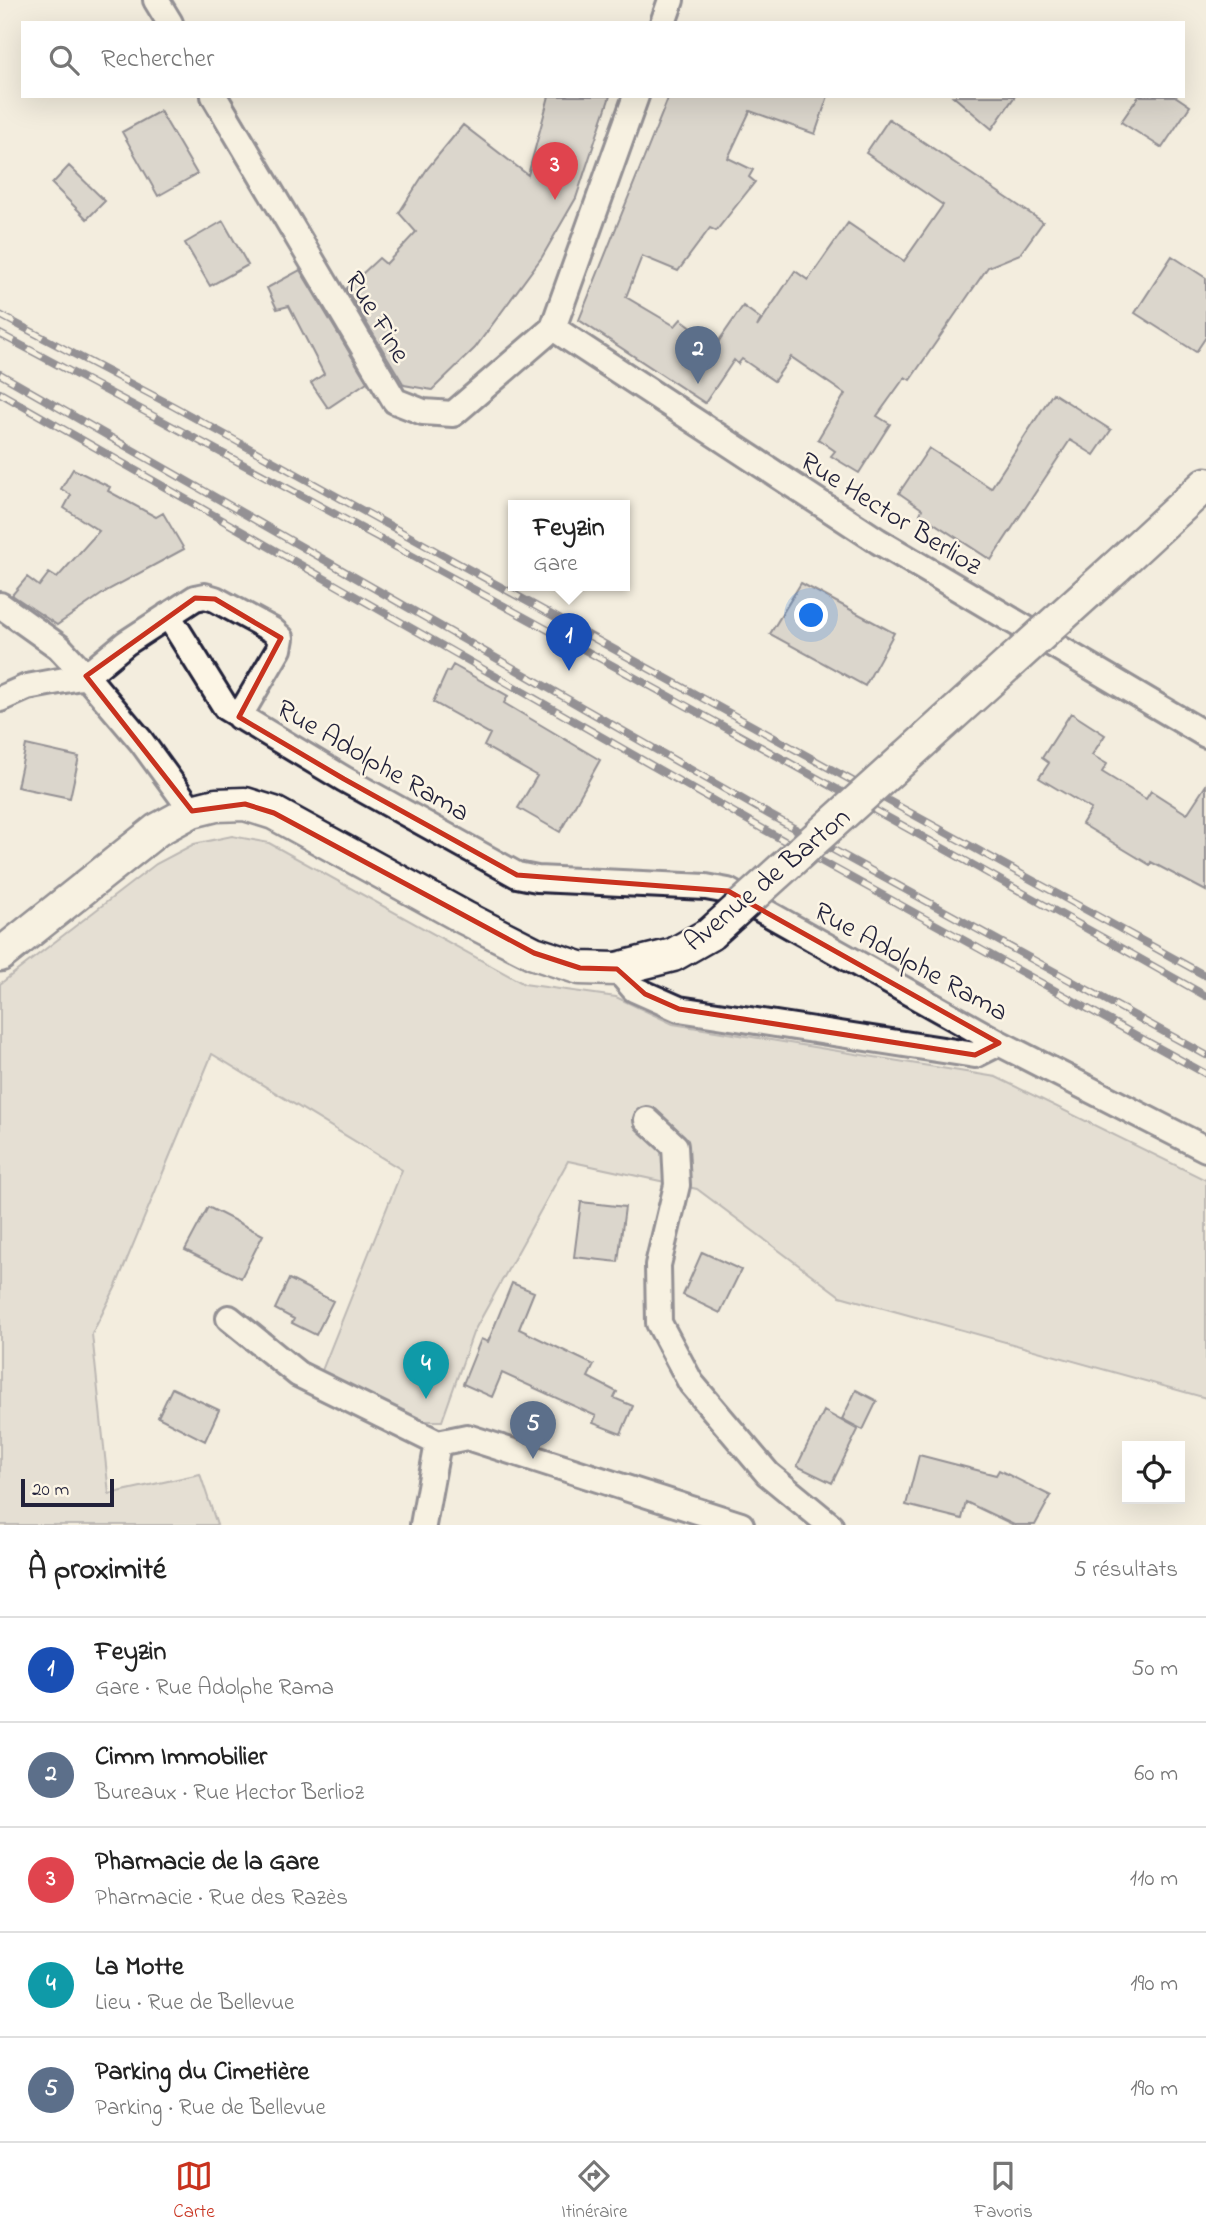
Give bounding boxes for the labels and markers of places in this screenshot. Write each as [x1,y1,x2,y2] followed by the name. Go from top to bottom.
[532,142,578,200] pin: 3
[675,326,721,384] pin: 2
[546,613,592,671] pin: 1
[403,1341,449,1399] pin: 4
[510,1401,556,1459] pin: 5

